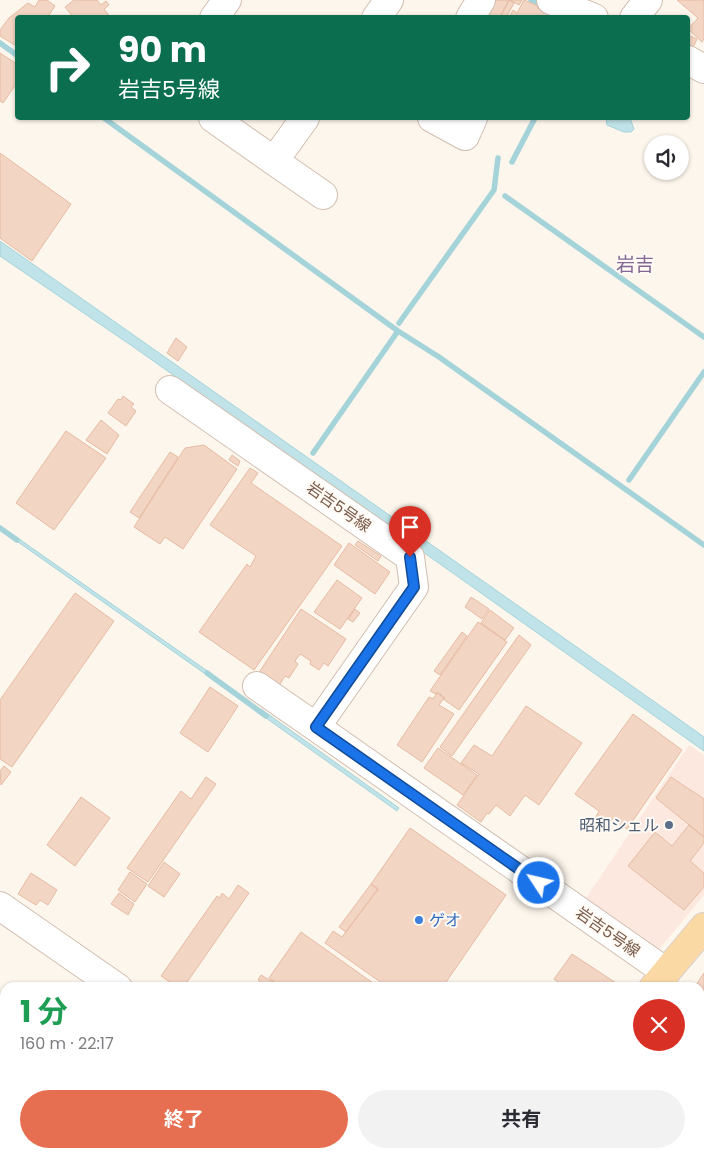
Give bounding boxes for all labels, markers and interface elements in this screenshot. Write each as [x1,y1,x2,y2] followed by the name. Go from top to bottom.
[118,25,207,74] text: 90 m
[35,35,100,100] icon: right
[118,74,220,105] text: 岩吉5号線
[644,135,689,180] map controls
[644,135,689,180] button: sound
[616,251,654,278] district label: 岩吉
[302,476,376,538] street label: 岩吉5号線
[389,506,431,557] pin
[396,513,424,541] icon: arrive
[579,814,659,837] place label: 昭和シェル
[663,819,675,831] marker: 昭和シェル
[512,856,564,908] position arrow
[571,901,645,963] street label: 岩吉5号線
[429,909,461,932] place label: ゲオ
[413,914,425,926] marker: ゲオ
[20,990,68,1033] text: 1 分
[633,999,685,1051] button: close
[20,1032,114,1055] text: 160 m · 22:17
[20,1090,348,1148] button: 終了
[358,1090,685,1148] button: 共有

